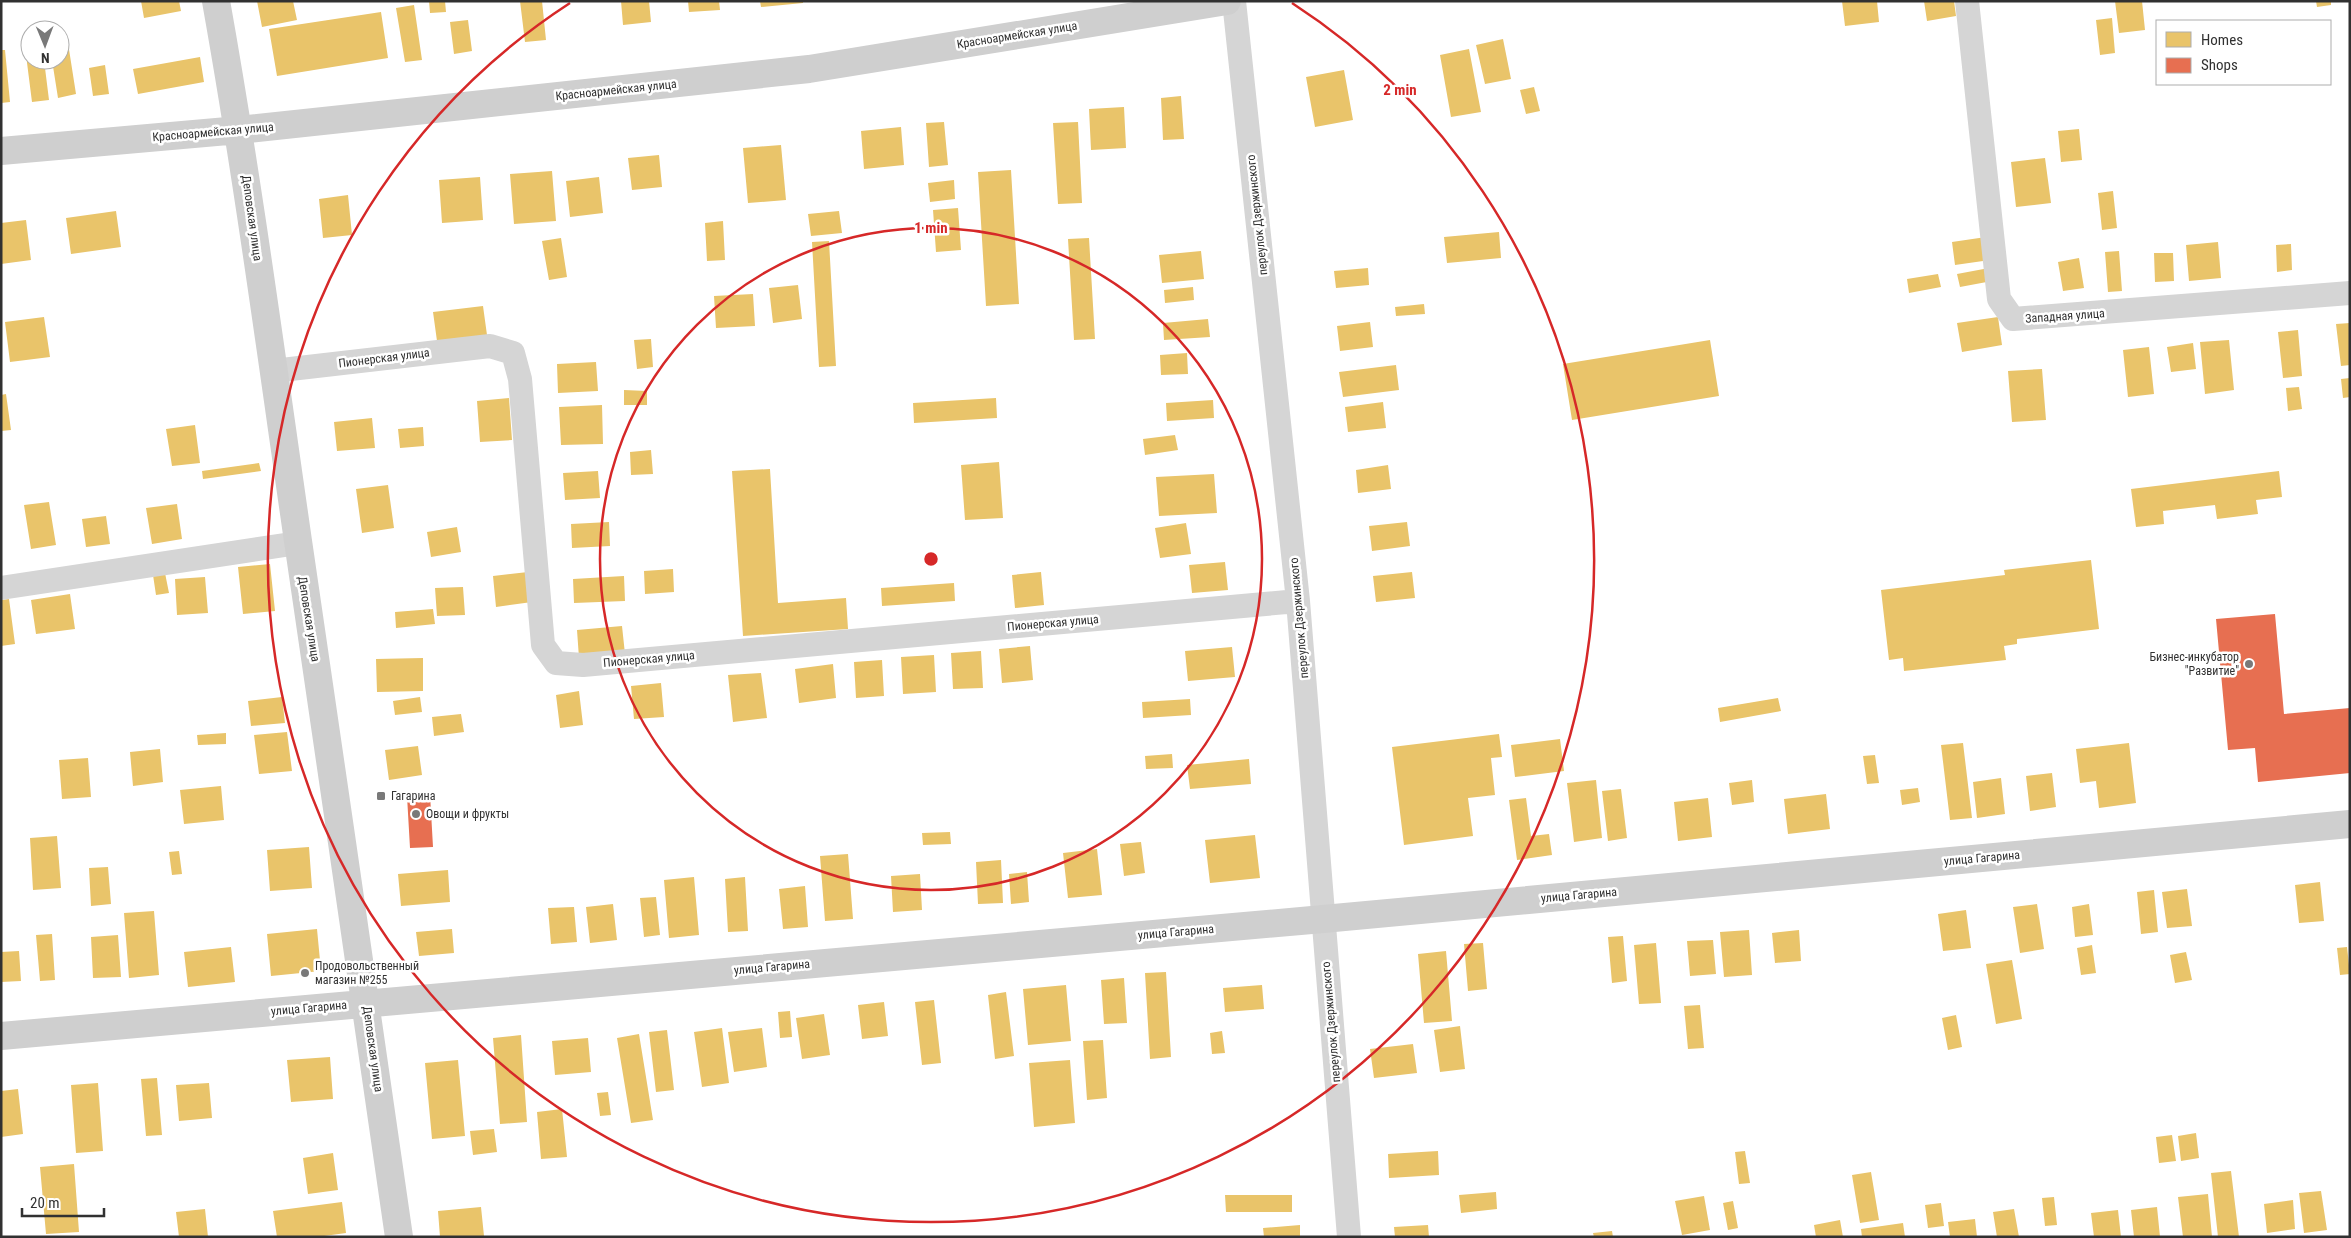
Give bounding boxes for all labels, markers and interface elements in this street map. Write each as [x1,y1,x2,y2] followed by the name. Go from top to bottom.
[956,19,1078,51] street label: Красноармейская улица
[20,20,70,70] north arrow
[2156,20,2331,85] legend
[2201,31,2243,49] text: Homes
[41,50,50,66] text: N
[2201,56,2238,74] text: Shops
[555,77,678,103] street label: Красноармейская улица
[1383,81,1417,99] text: 2 min
[152,120,274,144] street label: Красноармейская улица
[1244,154,1270,276] street label: переулок Дзержинского
[239,174,265,262] street label: Деповская улица
[914,219,948,237] text: 1 min
[2025,306,2105,326] street label: Западная улица
[338,345,431,371] street label: Пионерская улица
[922,550,940,568] centre of rings
[1287,557,1311,679] street label: переулок Дзержинского
[295,575,323,663] street label: Деповская улица
[1007,612,1100,634] street label: Пионерская улица
[603,648,696,670] street label: Пионерская улица
[2149,650,2239,678] place label: Бизнес-инкубатор "Развитие"
[2243,658,2255,670] marker: Бизнес-инкубатор "Развитие"
[391,789,436,803] place label: Гагарина
[375,790,387,802] marker: Гагарина
[426,807,509,821] place label: Овощи и фрукты
[410,808,422,820] marker: Овощи и фрукты
[1943,848,2021,868] street label: улица Гагарина
[1540,885,1618,905] street label: улица Гагарина
[1137,922,1215,942] street label: улица Гагарина
[733,957,811,977] street label: улица Гагарина
[315,959,419,987] place label: Продовольственный магазин №255
[1319,961,1343,1083] street label: переулок Дзержинского
[299,967,311,979] marker: Продовольственный магазин №255
[270,998,348,1018] street label: улица Гагарина
[360,1005,386,1093] street label: Деповская улица
[22,1186,105,1218] scale bar
[30,1194,60,1212] text: 20 m

